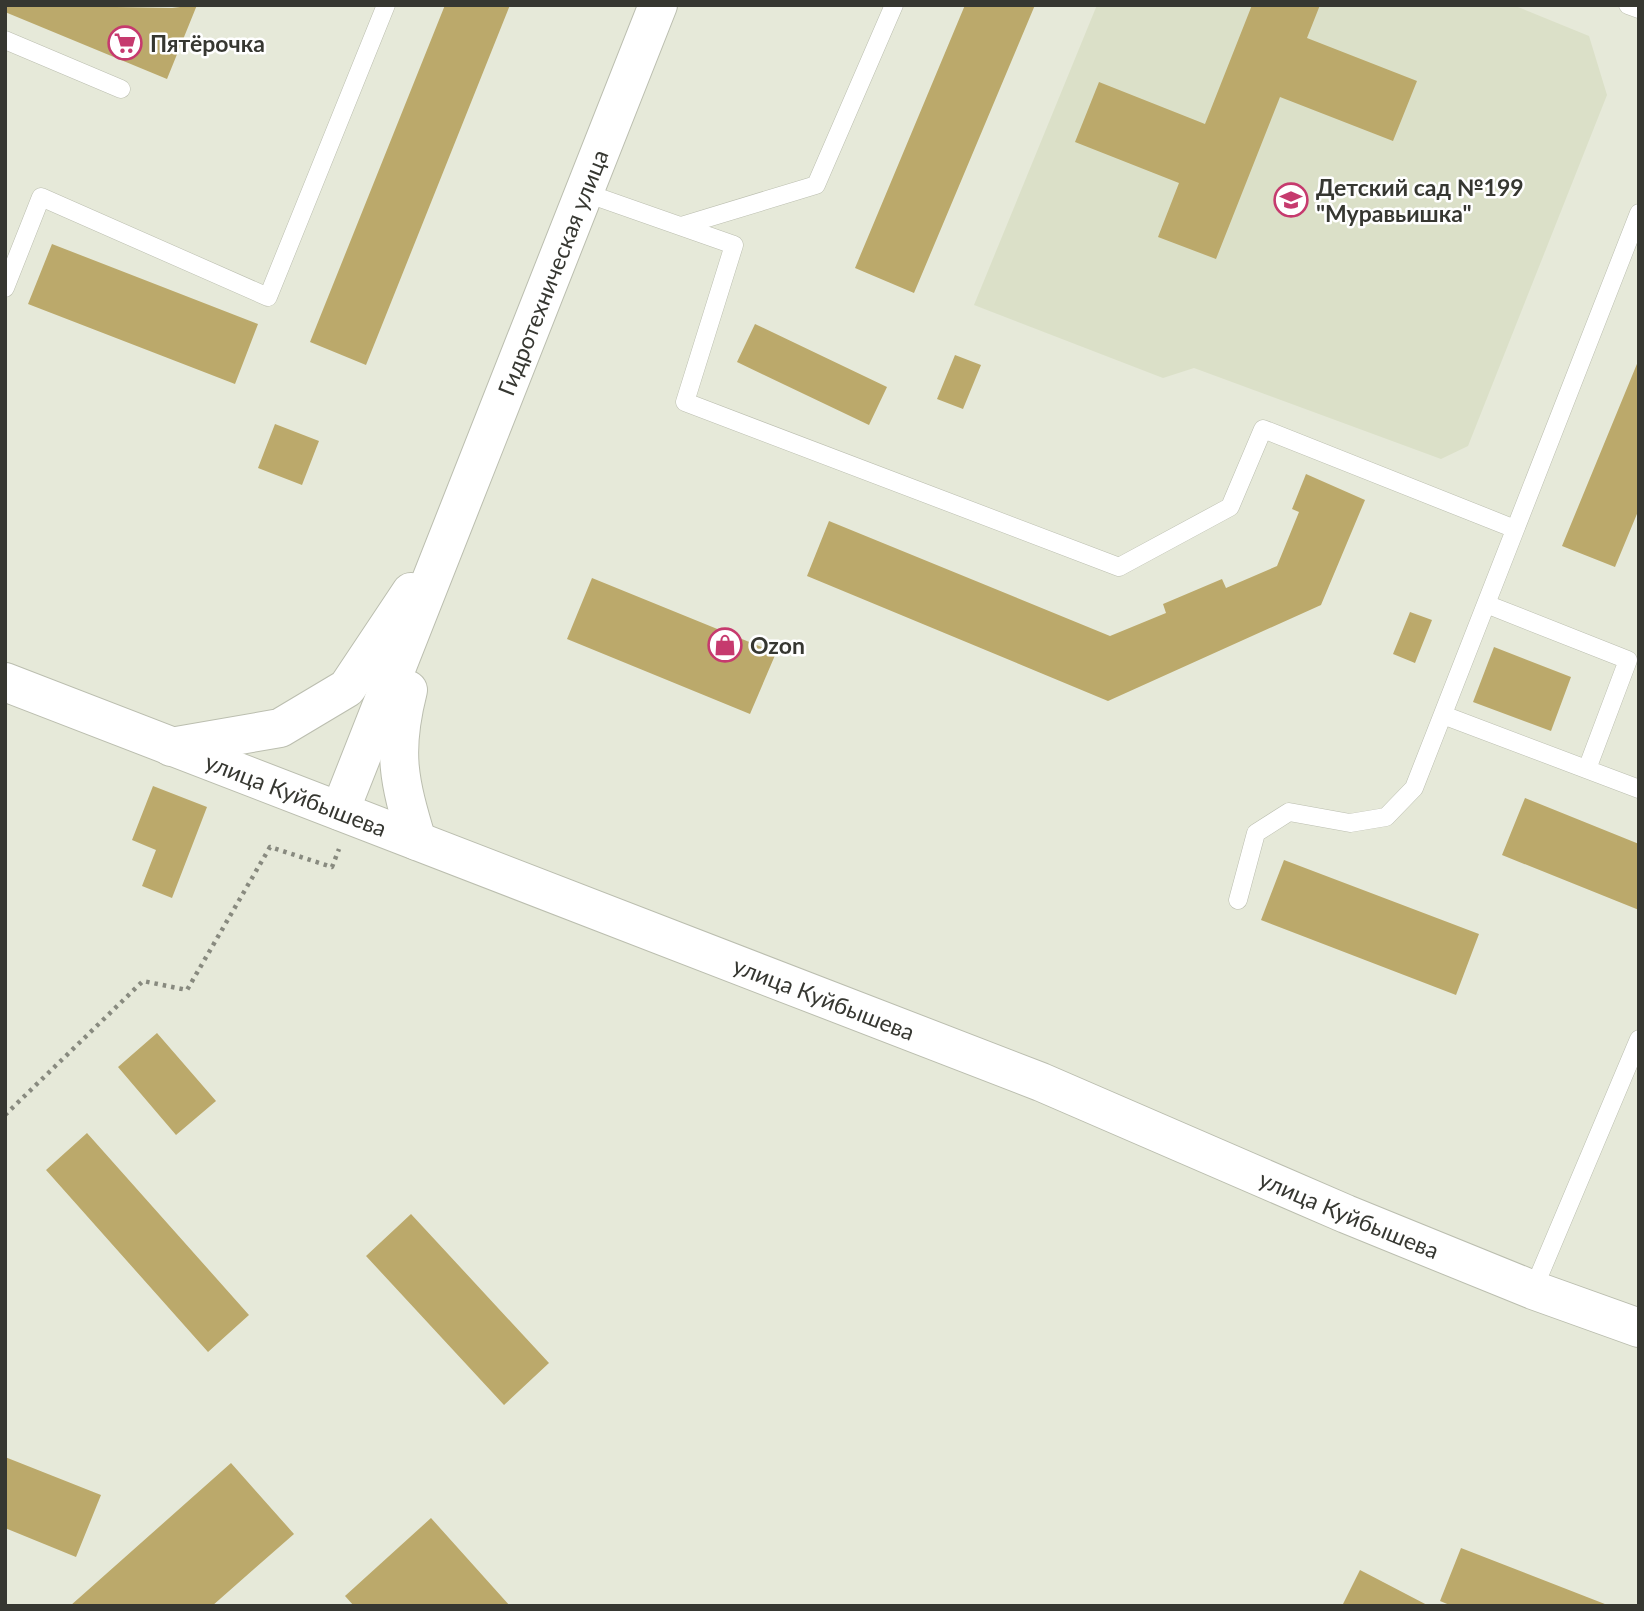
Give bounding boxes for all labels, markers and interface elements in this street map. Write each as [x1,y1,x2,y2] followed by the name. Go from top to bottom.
[106,24,144,62] supermarket icon: Пятёрочка
[150,29,265,57] place label: Пятёрочка
[491,145,614,399] street label: Гидротехническая улица
[1316,173,1524,227] place label: Детский сад №199 "Муравьишка"
[1272,181,1310,219] school or university icon: Детский сад №199 "Муравьишка"
[706,626,744,664] shop icon: Ozon
[750,631,805,659] place label: Ozon
[201,747,391,842] street label: улица Куйбышева
[729,951,919,1046] street label: улица Куйбышева
[1255,1164,1443,1264] street label: улица Куйбышева

